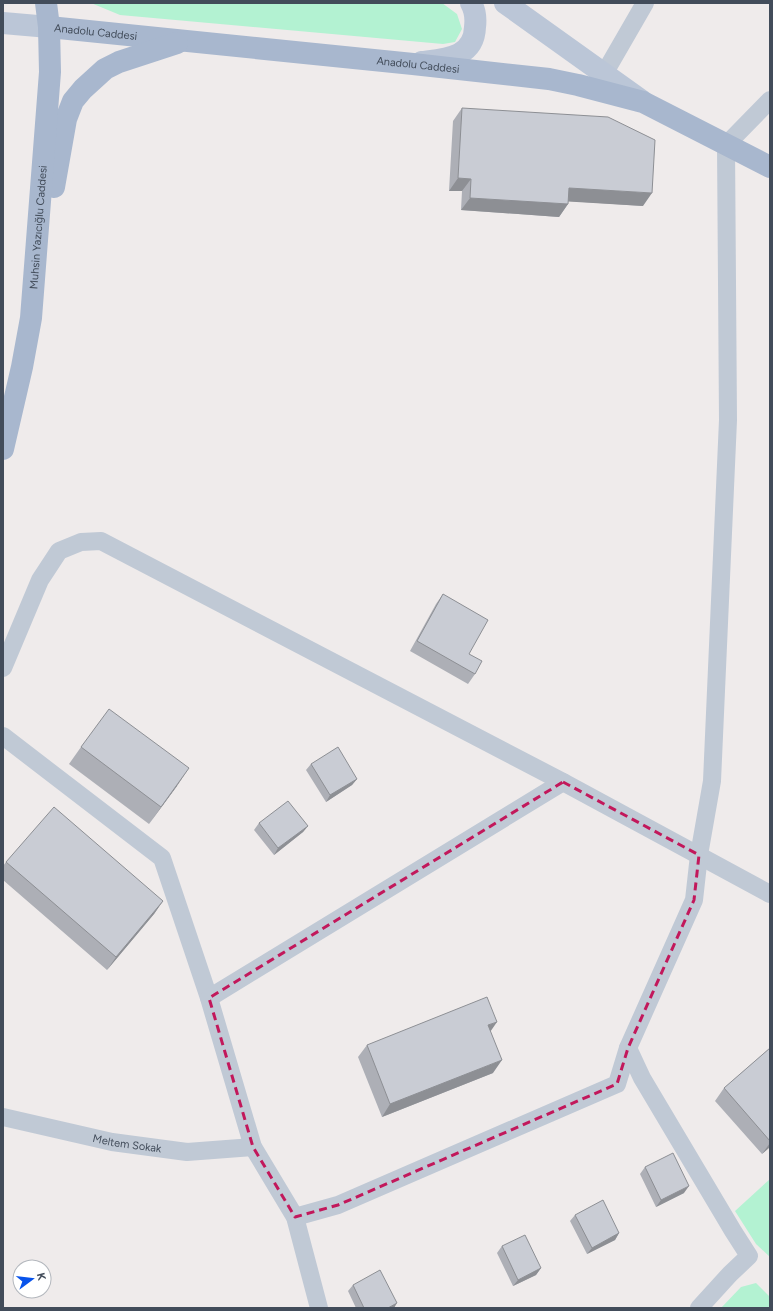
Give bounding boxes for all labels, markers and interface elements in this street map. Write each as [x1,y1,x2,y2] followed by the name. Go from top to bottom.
[53,22,138,43] street label: Anadolu Caddesi
[376,54,460,76] street label: Anadolu Caddesi
[27,165,50,290] street label: Muhsin Yazıcığlu Caddesi
[91,1132,163,1156] street label: Meltem Sokak
[12,1259,52,1299] north arrow
[34,1271,49,1282] text: K

